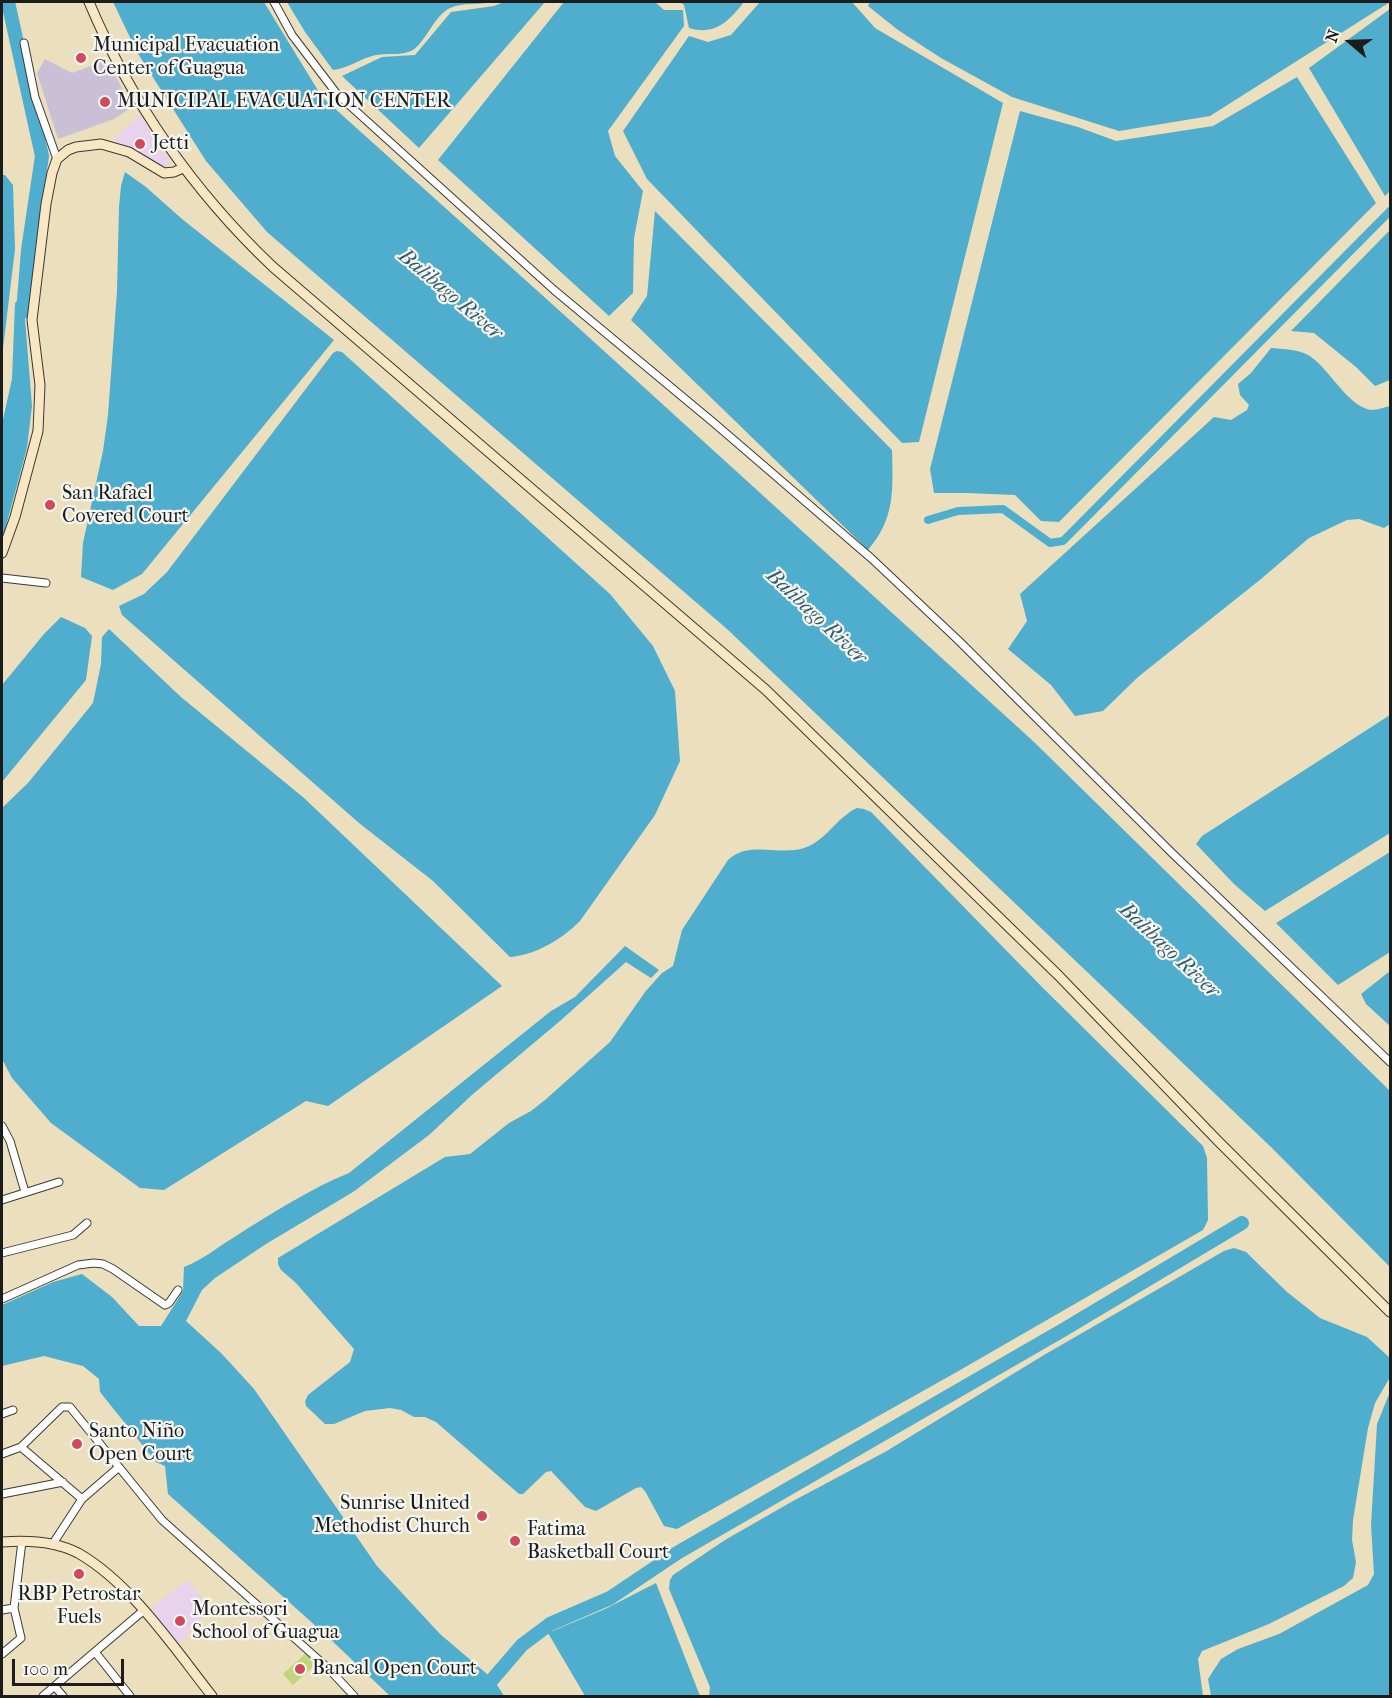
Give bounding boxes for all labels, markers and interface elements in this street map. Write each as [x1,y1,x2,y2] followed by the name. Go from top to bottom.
[1320,12,1380,72] north arrow
[1322,27,1343,45] text: N
[93,34,279,81] place label: Municipal Evacuation Center of Guagua
[74,51,88,65] marker: Municipal Evacuation Center of Guagua
[117,90,451,114] place label: MUNICIPAL EVACUATION CENTER
[98,95,112,109] marker: MUNICIPAL EVACUATION CENTER
[152,132,189,156] place label: Jetti
[133,137,147,151] marker: Jetti
[393,244,507,346] water label: Balibago River
[62,482,189,529] place label: San Rafael Covered Court
[43,498,57,512] marker: San Rafael Covered Court
[760,564,872,670] water label: Balibago River
[1113,898,1225,1004] water label: Balibago River
[89,1420,192,1467] place label: Santo Niño Open Court
[70,1437,84,1451] marker: Santo Niño Open Court
[314,1492,470,1539] place label: Sunrise United Methodist Church
[475,1509,489,1523] marker: Sunrise United Methodist Church
[527,1518,669,1565] place label: Fatima Basketball Court
[508,1534,522,1548] marker: Fatima Basketball Court
[72,1567,86,1581] marker: RBP Petrostar Fuels
[17,1583,141,1630] place label: RBP Petrostar Fuels
[192,1598,339,1645] place label: Montessori School of Guagua
[173,1614,187,1628] marker: Montessori School of Guagua
[15,1647,128,1685] scale bar
[312,1657,477,1681] place label: Bancal Open Court
[23,1659,68,1680] text: 100 m
[293,1662,307,1676] marker: Bancal Open Court

